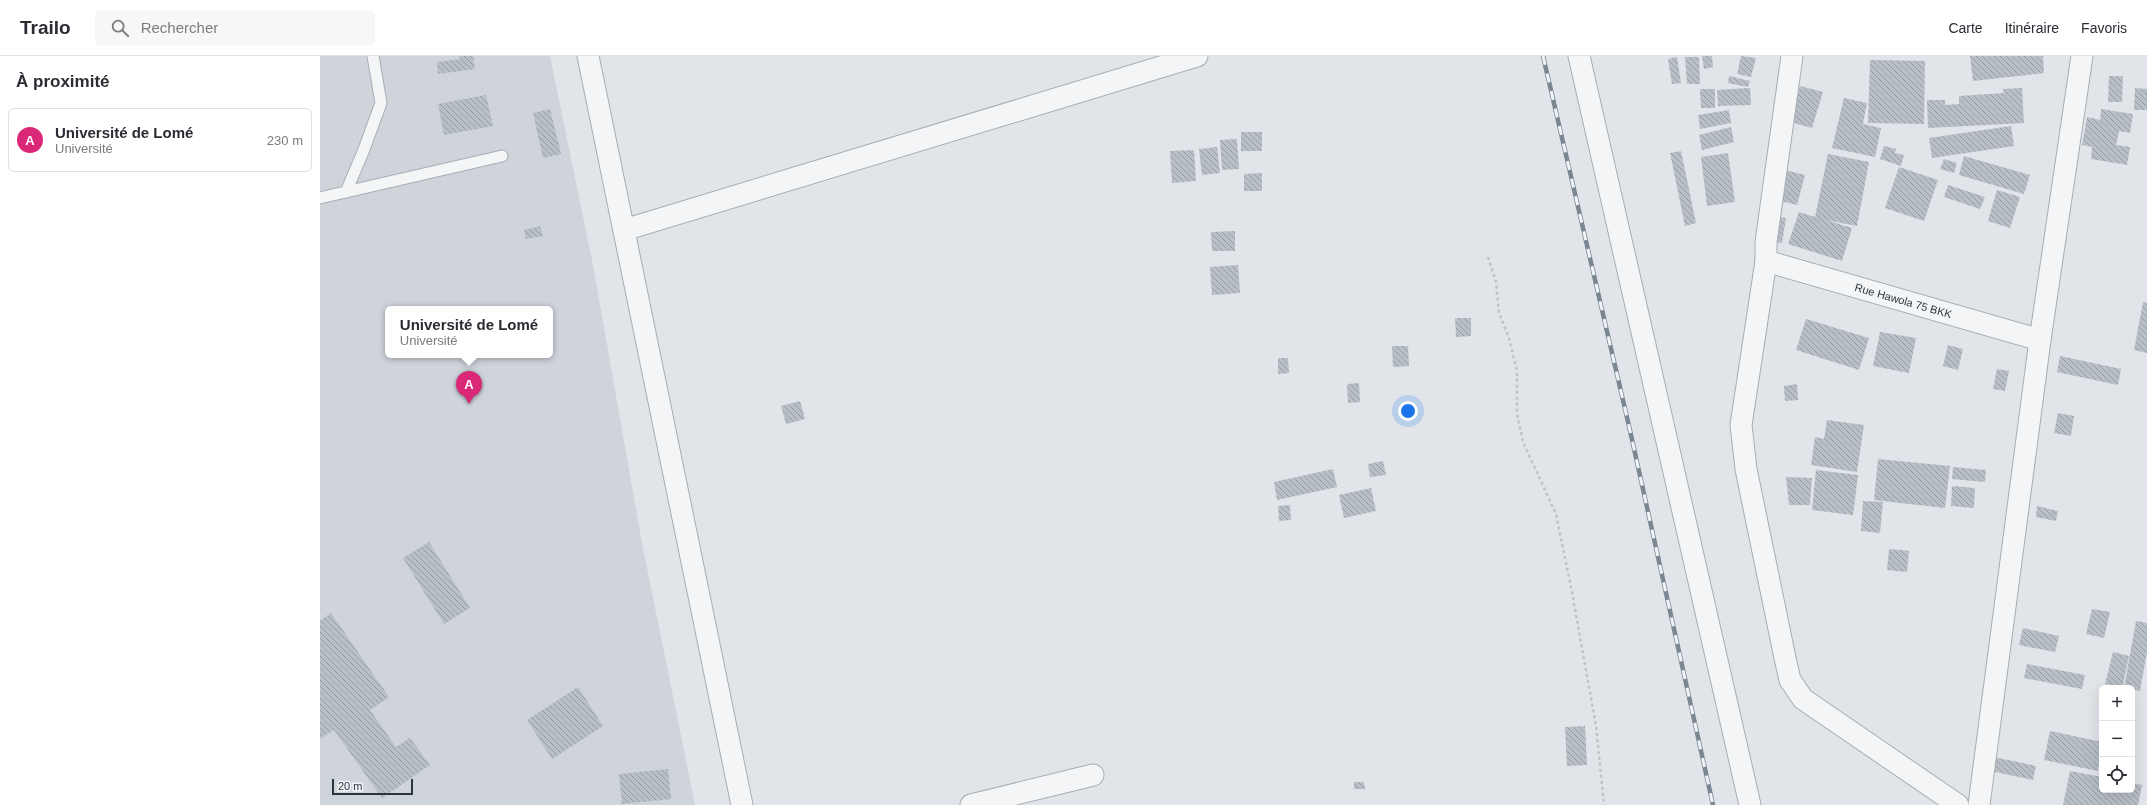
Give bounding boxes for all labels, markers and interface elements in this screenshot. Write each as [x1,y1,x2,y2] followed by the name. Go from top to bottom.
[95,10,375,46] search box
[20,17,71,38] text: Trailo
[109,17,131,39] icon: search
[141,19,218,36] text: Rechercher
[1948,20,1983,36] text: Carte
[2005,20,2059,36] text: Itinéraire
[2081,20,2127,36] text: Favoris
[16,72,110,91] text: À proximité
[55,124,193,141] text: Université de Lomé
[25,133,35,148] text: A
[267,133,303,148] text: 230 m
[55,141,113,156] text: Université
[1854,281,1954,320] street label: Rue Hawola 75 BKK
[385,306,553,358] popup
[400,316,538,333] text: Université de Lomé
[400,333,458,348] text: Université
[456,371,482,404] pin: A
[1398,401,1418,421] your location
[2099,685,2135,793] map controls
[2099,685,2135,721] button: +
[2099,721,2135,757] button: −
[2099,757,2135,793] button: locate
[332,777,413,796] scale bar
[338,780,362,792] text: 20 m

